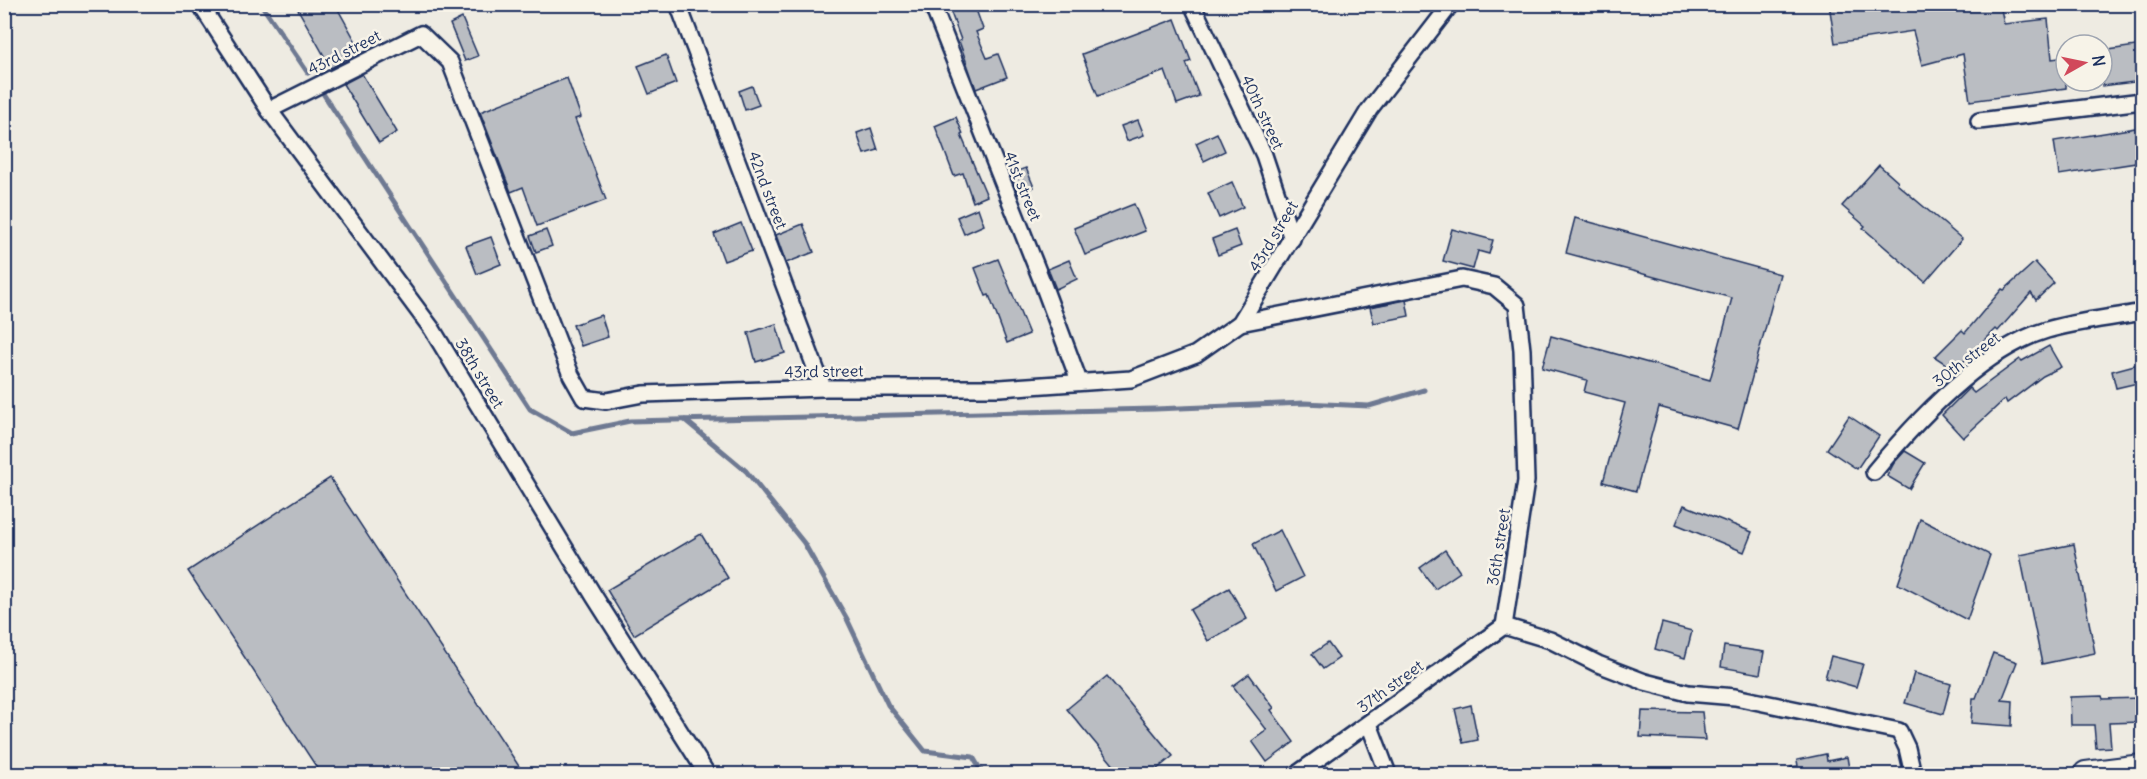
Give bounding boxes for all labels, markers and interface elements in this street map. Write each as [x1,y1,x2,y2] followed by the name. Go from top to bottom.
[304,25,384,79] street label: 43rd street
[2054,33,2114,93] north arrow
[2088,54,2110,68] text: N
[1237,72,1289,153] street label: 40th street
[744,148,792,232] street label: 42nd street
[1000,148,1046,224] street label: 41st street
[1244,196,1302,275] street label: 43rd street
[1928,327,2004,391] street label: 30th street
[451,334,509,412] street label: 38th street
[784,360,864,382] street label: 43rd street
[1482,506,1514,587] street label: 36th street
[1353,655,1427,717] street label: 37th street

